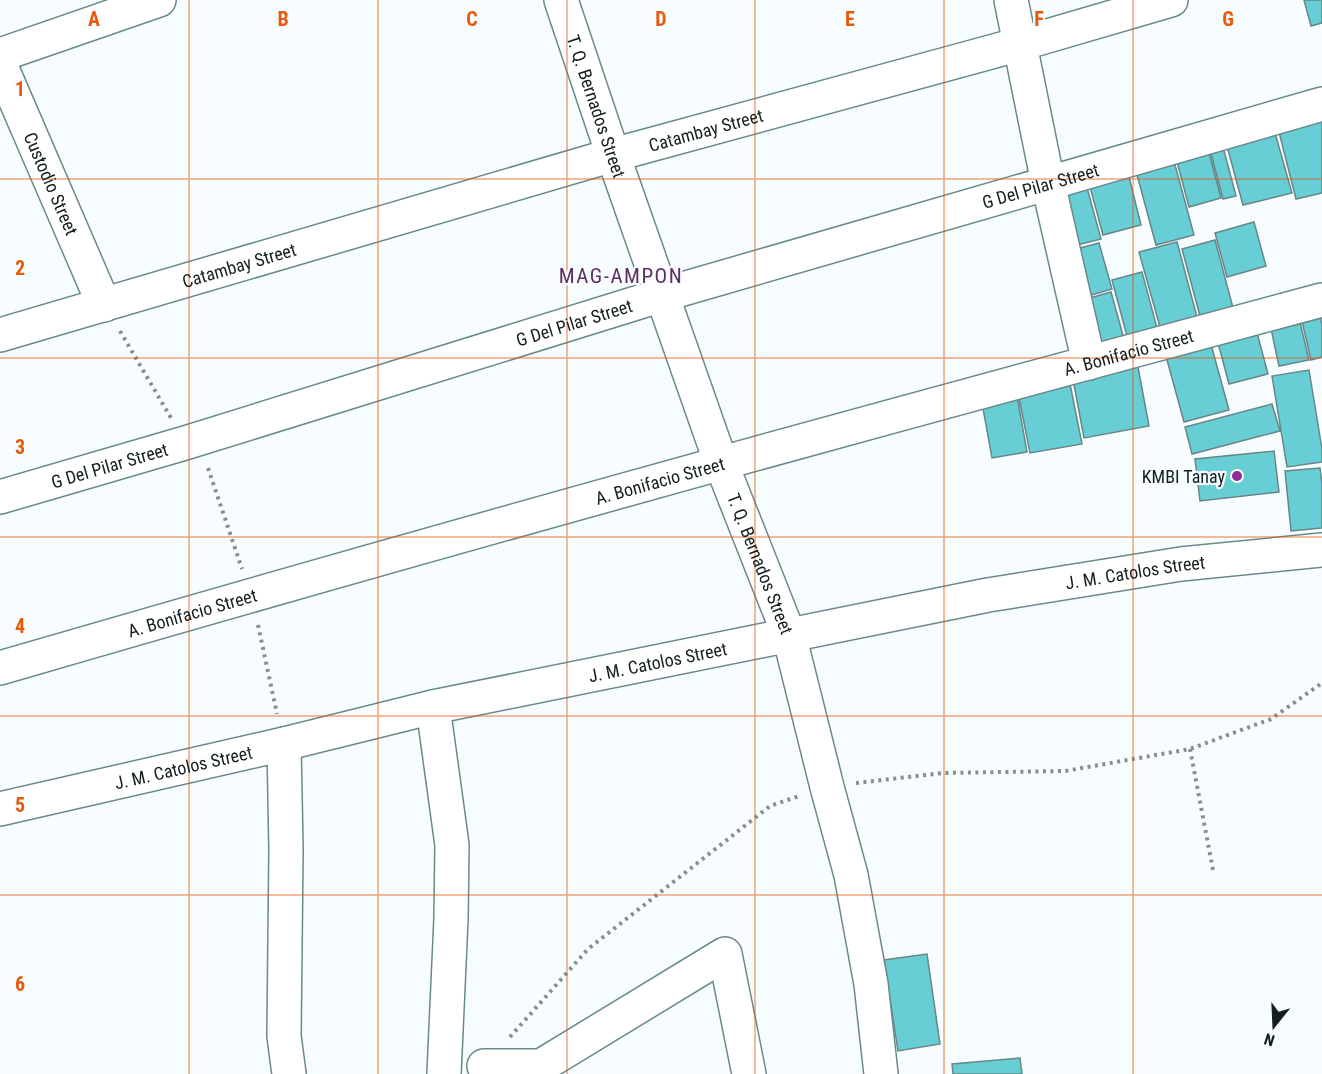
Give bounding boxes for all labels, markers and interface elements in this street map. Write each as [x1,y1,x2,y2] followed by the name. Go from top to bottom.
[88,7,100,31] text: A
[277,7,289,31] text: B
[466,7,478,31] text: C
[655,7,667,31] text: D
[845,7,855,31] text: E
[1034,7,1044,31] text: F
[1222,7,1234,31] text: G
[563,32,631,181] street label: T. Q. Bernados Street
[15,77,25,101] text: 1
[646,104,765,155] street label: Catambay Street
[20,129,83,238] street label: Custodio Street
[980,159,1101,212] street label: G Del Pilar Street
[180,238,298,291] street label: Catambay Street
[15,256,25,280] text: 2
[559,264,683,288] district label: MAG-AMPON
[513,294,635,350] street label: G Del Pilar Street
[1062,324,1196,379] street label: A. Bonifacio Street
[15,435,25,459] text: 3
[49,438,170,492] street label: G Del Pilar Street
[593,452,727,508] street label: A. Bonifacio Street
[1142,466,1225,487] place label: KMBI Tanay
[1230,469,1244,483] marker: KMBI Tanay
[723,490,798,637] street label: T. Q. Bernados Street
[1064,551,1206,593] street label: J. M. Catolos Street
[125,584,259,641] street label: A. Bonifacio Street
[15,614,25,638] text: 4
[586,637,729,686] street label: J. M. Catolos Street
[112,741,254,793] street label: J. M. Catolos Street
[15,793,25,817] text: 5
[15,972,25,996] text: 6
[1244,996,1304,1056] north arrow
[1262,1029,1277,1050] text: N

